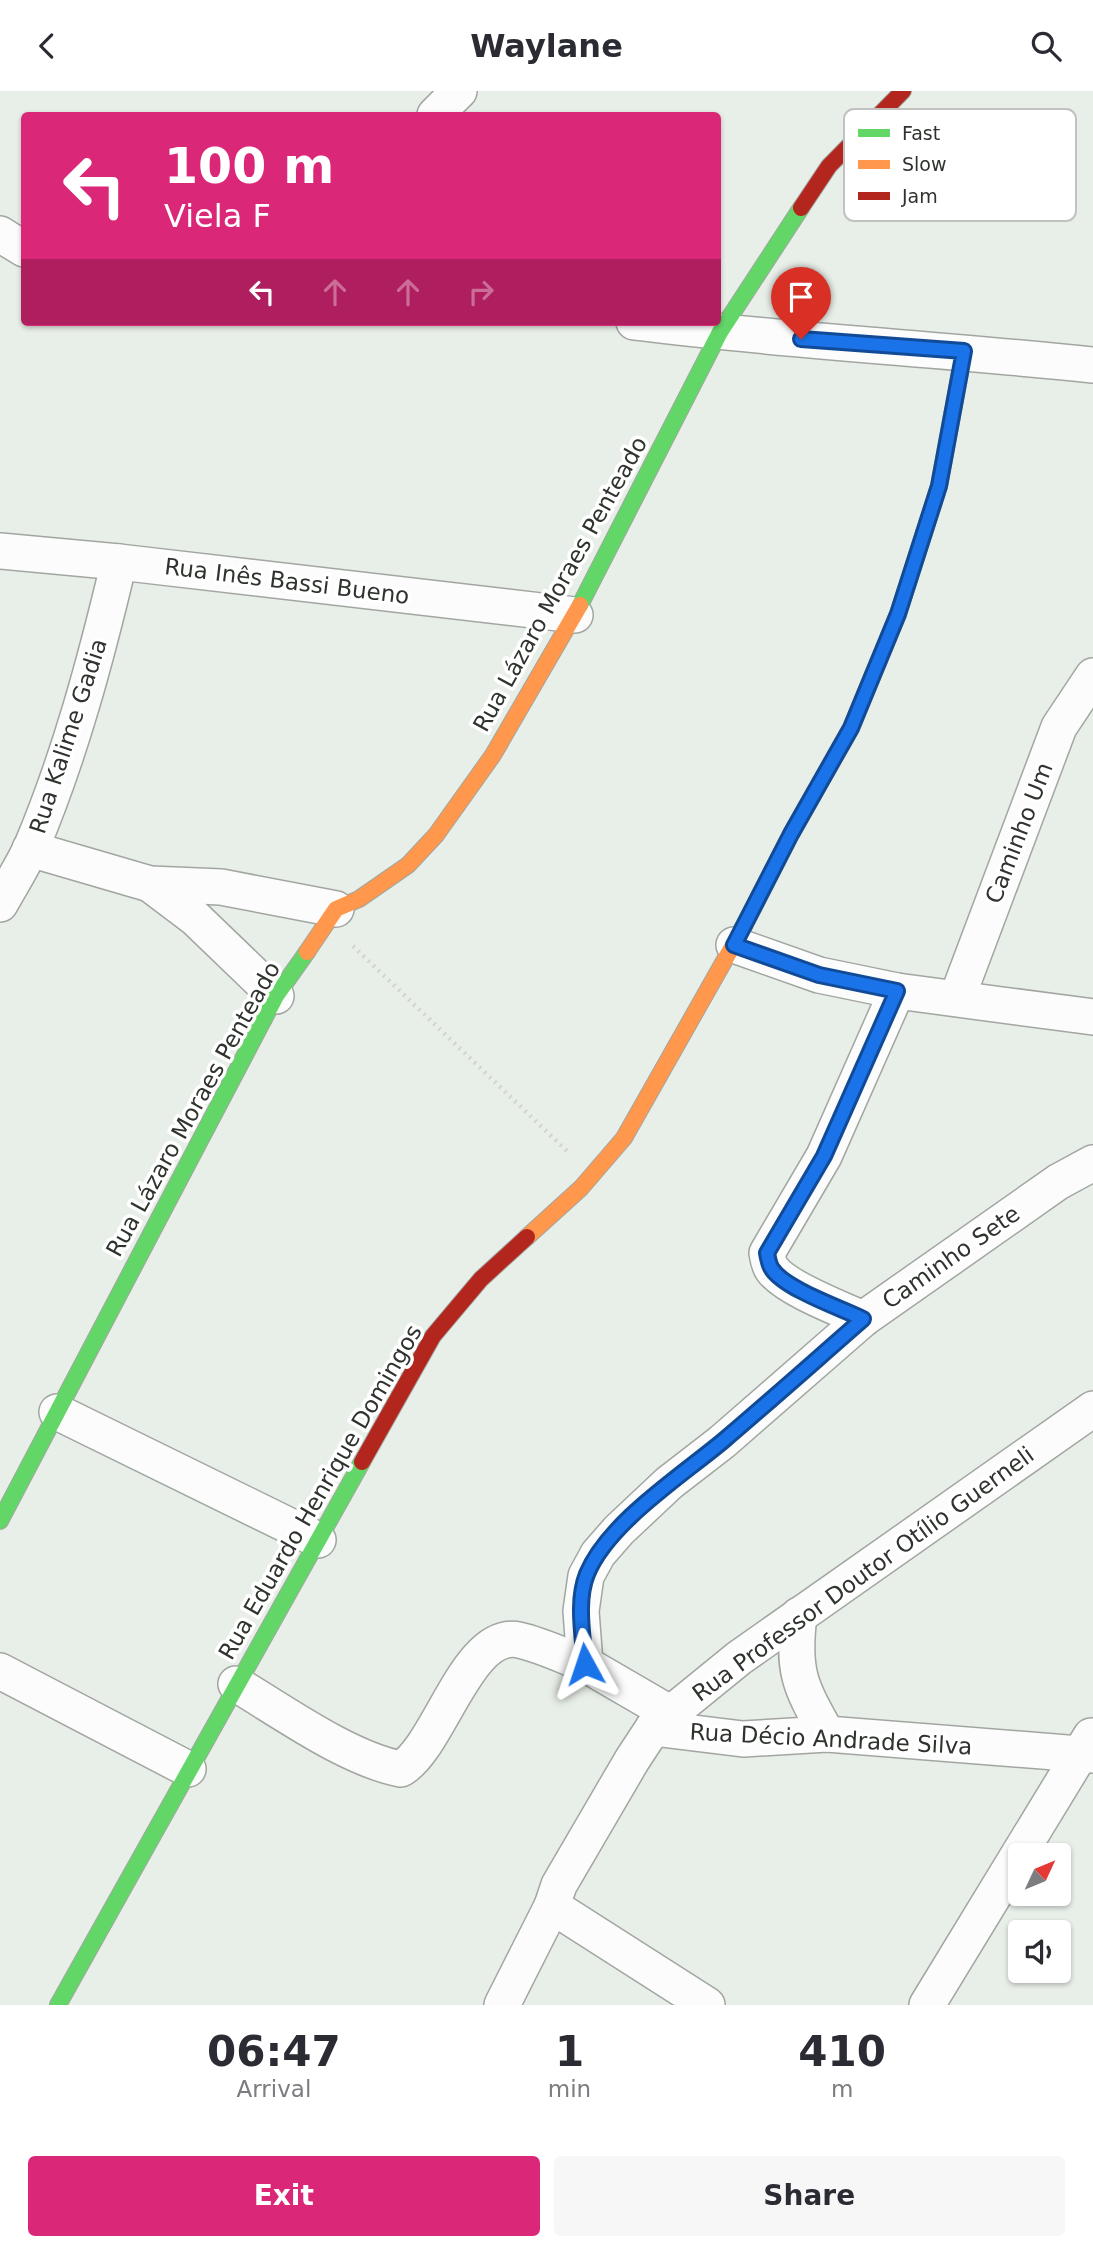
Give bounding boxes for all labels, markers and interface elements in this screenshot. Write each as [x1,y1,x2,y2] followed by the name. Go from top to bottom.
[28,27,66,65] icon: back
[470,27,623,65] text: Waylane
[1027,27,1065,65] icon: search
[844,109,1076,221] legend
[902,122,940,144] text: Fast
[164,138,334,195] text: 100 m
[49,140,140,231] icon: left
[902,153,947,175] text: Slow
[901,185,938,207] text: Jam
[164,197,271,235] text: Viela F
[771,267,831,339] pin
[243,273,281,311] icon: left
[316,273,354,311] icon: ahead
[389,273,427,311] icon: ahead
[462,273,500,311] icon: right
[782,278,820,316] icon: arrive
[468,432,652,736] street label: Rua Lázaro Moraes Penteado
[163,553,411,609] street label: Rua Inês Bassi Bueno
[24,635,112,837] street label: Rua Kalime Gadia
[980,759,1058,907] street label: Caminho Um
[101,957,285,1261] street label: Rua Lázaro Moraes Penteado
[877,1200,1025,1314] street label: Caminho Sete
[213,1320,427,1664] street label: Rua Eduardo Henrique Domingos
[687,1441,1039,1707] street label: Rua Professor Doutor Otílio Guerneli
[548,1627,622,1701] position arrow
[689,1719,973,1759] street label: Rua Décio Andrade Silva
[1008,1843,1071,1906] north arrow
[1008,1843,1071,1983] map controls
[1008,1920,1071,1983] button: sound
[207,2027,341,2076] text: 06:47
[555,2027,584,2076] text: 1
[798,2027,886,2076] text: 410
[237,2076,311,2102] text: Arrival
[548,2076,591,2102] text: min
[831,2076,853,2102] text: m
[28,2156,540,2236] button: Exit
[554,2156,1065,2236] button: Share

